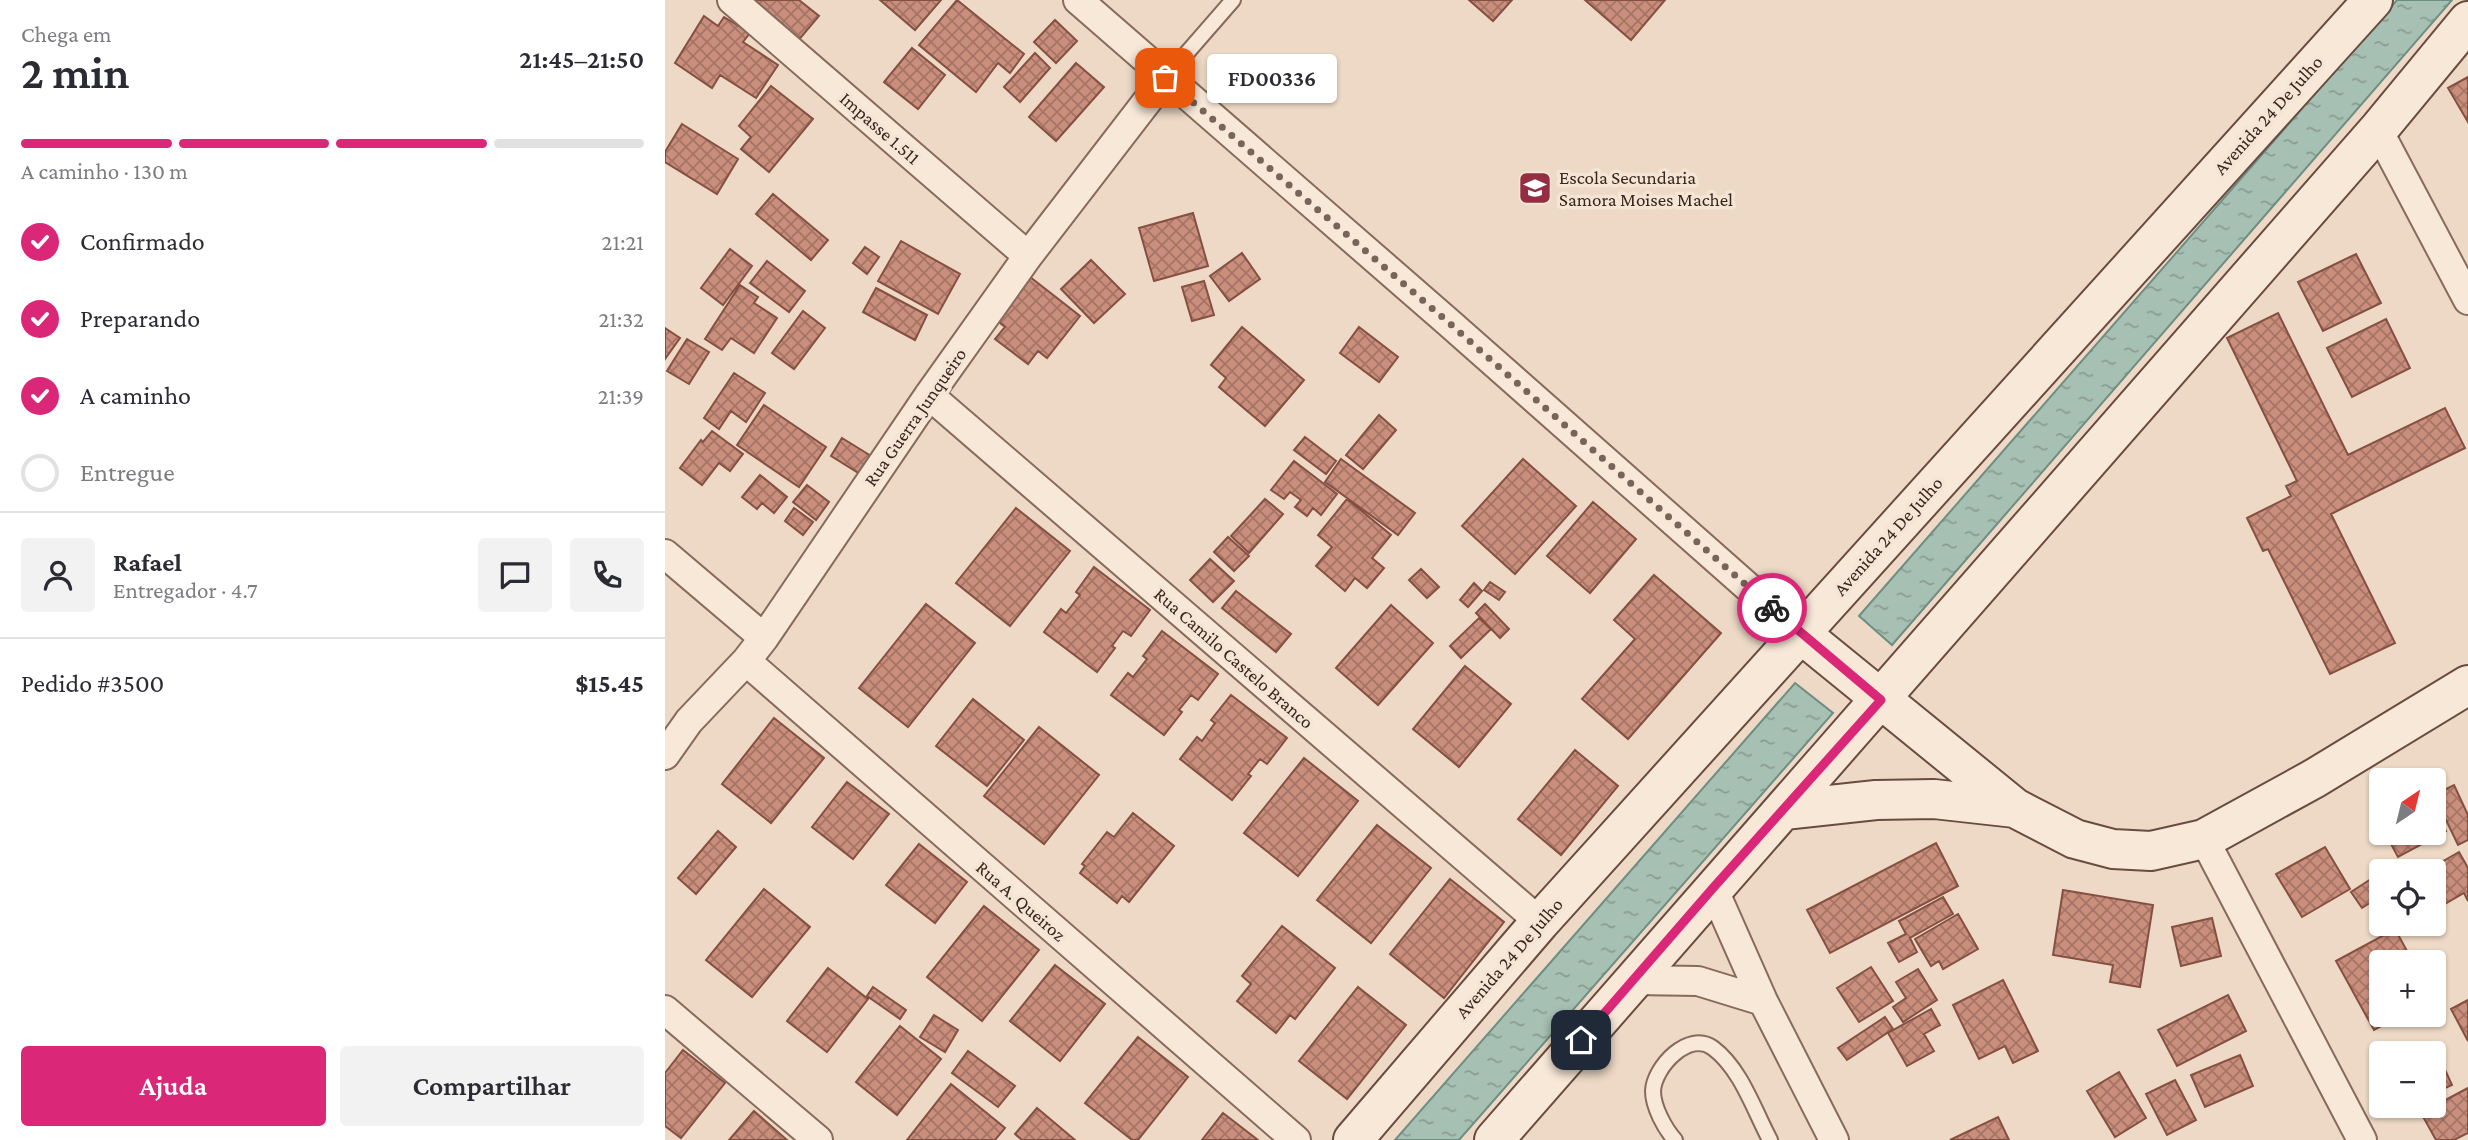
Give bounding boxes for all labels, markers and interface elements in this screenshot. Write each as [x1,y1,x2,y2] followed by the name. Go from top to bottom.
[21,21,112,47] text: Chega em
[519,45,644,74] text: 21:45–21:50
[21,47,129,98] text: 2 min
[1135,48,1195,108] pin
[2209,51,2327,179] street label: Avenida 24 De Julho
[1207,54,1337,102] callout: FD00336
[1146,59,1184,97] icon: bag
[1228,65,1316,91] text: FD00336
[836,88,924,168] street label: Impasse 1.511
[21,158,188,184] text: A caminho · 130 m
[1559,167,1733,210] place label: Escola Secundaria Samora Moises Machel
[1516,169,1554,207] school or university icon: Escola Secundaria Samora Moises Machel
[21,223,59,261] icon: check
[80,227,205,256] text: Confirmado
[602,229,644,255] text: 21:21
[21,300,59,338] icon: check
[80,304,200,333] text: Preparando
[598,306,644,332] text: 21:32
[859,344,971,490] street label: Rua Guerra Junqueiro
[21,377,59,415] icon: check
[80,381,191,410] text: A caminho
[598,383,644,409] text: 21:39
[80,458,175,487] text: Entregue
[1829,472,1947,600] street label: Avenida 24 De Julho
[21,538,95,612] button: person
[478,538,552,612] button: chat
[570,538,644,612] button: phone
[113,548,182,577] text: Rafael
[1737,573,1807,643] courier
[113,577,258,603] text: Entregador · 4.7
[1150,583,1318,733] street label: Rua Camilo Castelo Branco
[1753,589,1791,627] icon: bike
[21,669,164,698] text: Pedido #3500
[575,669,644,698] text: $15.45
[2369,768,2447,845] north arrow
[2369,768,2446,1118] map controls
[972,857,1070,945] street label: Rua A. Queiroz
[2369,859,2446,936] button: locate
[1451,894,1567,1022] street label: Avenida 24 De Julho
[2369,950,2446,1027] button: +
[1551,1010,1611,1070] pin
[1562,1021,1600,1059] icon: home
[2369,1041,2446,1118] button: −
[21,1046,326,1126] button: Ajuda
[340,1046,644,1126] button: Compartilhar

